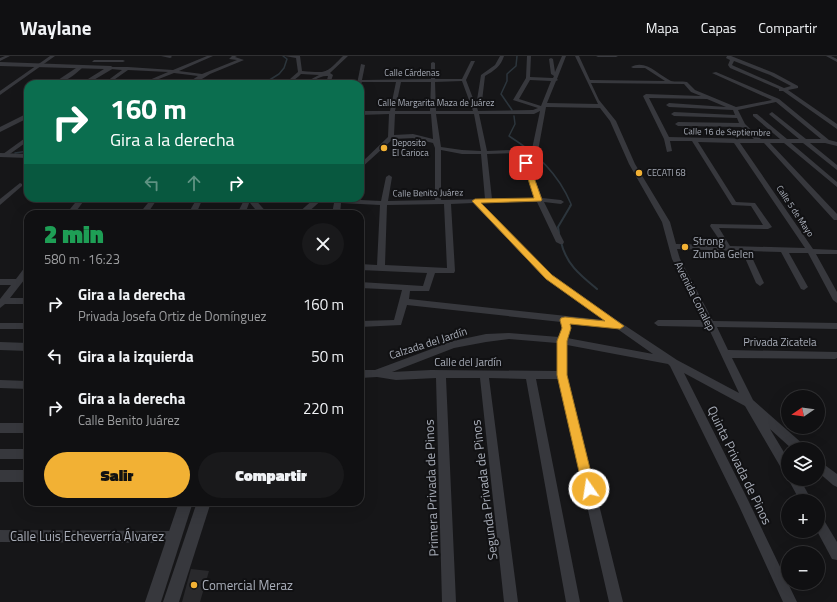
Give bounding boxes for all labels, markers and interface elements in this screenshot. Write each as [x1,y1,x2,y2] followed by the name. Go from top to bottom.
[20,13,92,42] text: Waylane
[646,17,679,38] text: Mapa
[701,17,736,38] text: Capas
[758,17,817,38] text: Compartir
[384,66,440,79] street label: Calle Cárdenas
[110,87,187,130] text: 160 m
[44,96,96,148] icon: right
[378,96,494,109] street label: Calle Margarita Maza de Juárez
[683,124,771,139] street label: Calle 16 de Septiembre
[110,126,235,153] text: Gira a la derecha
[392,136,429,159] place label: Deposito El Carioca
[379,143,389,153] marker: Deposito El Carioca
[509,146,543,180] pin
[515,152,537,174] icon: arrive
[647,166,686,179] place label: CECATI 68
[634,168,644,178] marker: CECATI 68
[141,172,163,194] icon: left
[183,172,205,194] icon: ahead
[225,172,247,194] icon: right
[773,182,818,239] street label: Calle 5 de Mayo
[393,185,463,200] street label: Calle Benito Juárez
[44,216,104,252] text: 2 min
[302,223,344,265] button: close
[693,233,754,262] place label: Strong Zumba Gelen
[680,242,690,252] marker: Strong Zumba Gelen
[44,249,120,269] text: 580 m · 16:23
[671,258,720,334] street label: Avenida Conalep
[78,283,185,306] text: Gira a la derecha
[44,293,66,315] icon: right
[303,293,344,316] text: 160 m
[78,306,266,326] text: Privada Josefa Ortiz de Domínguez
[387,323,469,363] street label: Calzada del Jardín
[743,334,817,350] street label: Privada Zicatela
[44,345,66,367] icon: left
[78,345,194,368] text: Gira a la izquierda
[311,345,344,368] text: 50 m
[434,354,502,370] street label: Calle del Jardín
[78,387,185,410] text: Gira a la derecha
[781,390,825,434] north arrow
[781,390,825,590] map controls
[44,397,66,419] icon: right
[303,397,344,420] text: 220 m
[703,402,777,528] street label: Quinta Privada de Pinos
[78,410,180,430] text: Calle Benito Juárez
[419,419,443,557] street label: Primera Privada de Pinos
[465,419,503,561] street label: Segunda Privada de Pinos
[781,442,825,486] button: layers
[44,452,190,498] button: Salir
[198,452,344,498] button: Compartir
[568,468,610,510] position arrow
[781,494,825,538] button: +
[10,526,164,546] street label: Calle Luis Echeverría Álvarez
[781,546,825,590] button: −
[202,575,293,595] place label: Comercial Meraz
[189,580,199,590] marker: Comercial Meraz

